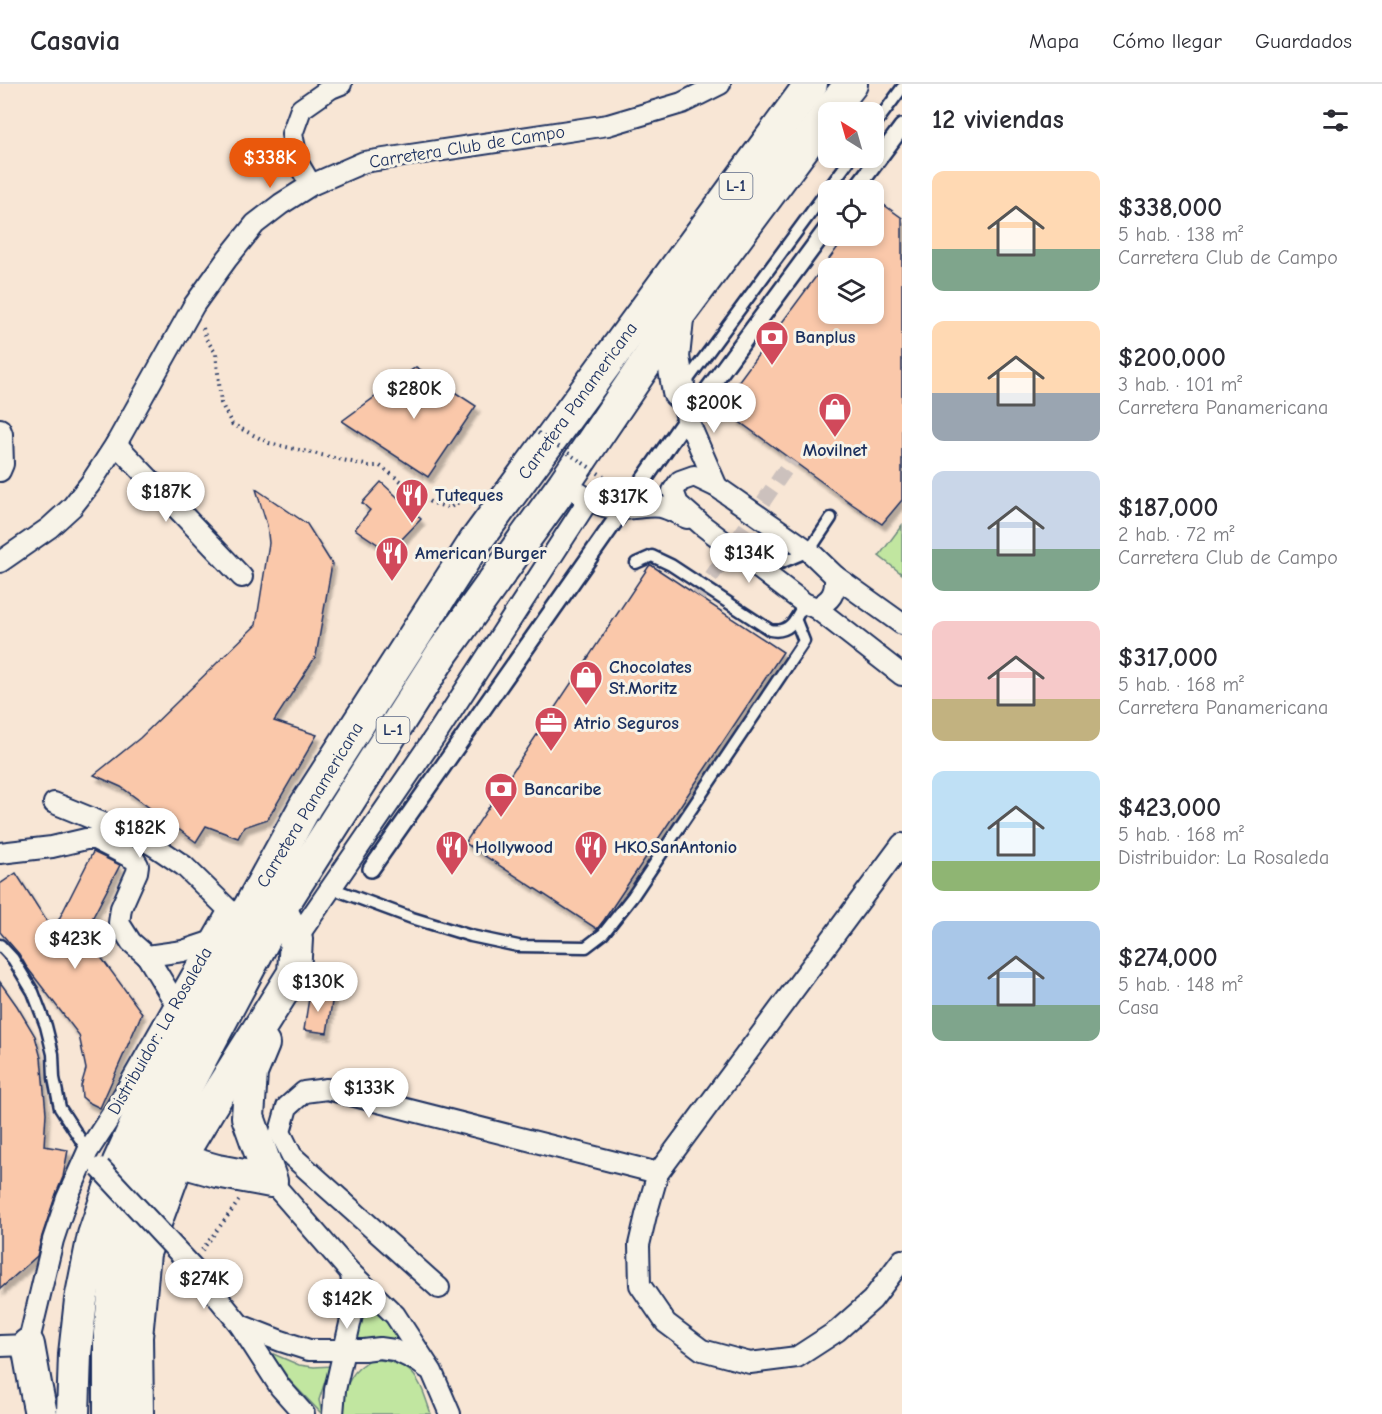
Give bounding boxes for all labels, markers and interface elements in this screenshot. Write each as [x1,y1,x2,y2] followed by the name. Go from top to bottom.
[30,25,120,57] text: Casavia
[1029,29,1079,53] text: Mapa
[1112,29,1222,53] text: Cómo llegar
[1255,29,1352,53] text: Guardados
[818,102,884,168] north arrow
[818,102,884,324] map controls
[1319,104,1352,137] icon: filters
[932,105,1064,135] text: 12 viviendas
[368,121,566,173] street label: Carretera Club de Campo
[228,138,312,189] pin: $338K
[243,146,297,169] text: $338K
[720,173,752,199] road number: L-1
[818,180,884,246] button: locate
[1118,193,1222,223] text: $338,000
[980,195,1052,267] icon: home
[1118,223,1243,246] text: 5 hab. · 138 m²
[1118,246,1338,269] text: Carretera Club de Campo
[818,258,884,324] button: layers
[514,318,642,484] street label: Carretera Panamericana
[754,319,790,366] bank icon: Banplus
[795,327,856,348] place label: Banplus
[1118,343,1226,373] text: $200,000
[980,345,1052,417] icon: home
[372,369,456,420] pin: $280K
[1118,373,1242,396] text: 3 hab. · 101 m²
[387,377,441,400] text: $280K
[672,383,756,434] pin: $200K
[686,391,742,414] text: $200K
[817,391,853,438] shop icon: Movilnet
[1118,396,1328,419] text: Carretera Panamericana
[803,440,868,461] place label: Movilnet
[124,472,208,523] pin: $187K
[394,477,430,524] restaurant icon: Tuteques
[581,477,665,528] pin: $317K
[141,480,191,503] text: $187K
[435,485,503,506] place label: Tuteques
[598,485,648,508] text: $317K
[1118,493,1218,523] text: $187,000
[980,495,1052,567] icon: home
[1118,523,1234,546] text: 2 hab. · 72 m²
[707,533,791,584] pin: $134K
[374,535,410,582] restaurant icon: American Burger
[724,541,774,564] text: $134K
[415,543,547,564] place label: American Burger
[1118,546,1338,569] text: Carretera Club de Campo
[1118,643,1218,673] text: $317,000
[980,645,1052,717] icon: home
[609,657,692,699] place label: Chocolates St.Moritz
[568,659,604,706] shop icon: Chocolates St.Moritz
[1118,673,1244,696] text: 5 hab. · 168 m²
[1118,696,1328,719] text: Carretera Panamericana
[533,705,569,752] office icon: Atrio Seguros
[574,713,679,734] place label: Atrio Seguros
[376,717,410,743] road number: L-1
[252,718,368,892] street label: Carretera Panamericana
[483,771,519,818] bank icon: Bancaribe
[524,779,602,800] place label: Bancaribe
[1118,793,1221,823] text: $423,000
[980,795,1052,867] icon: home
[98,808,182,859] pin: $182K
[114,816,166,839] text: $182K
[1118,823,1244,846] text: 5 hab. · 168 m²
[434,829,470,876] restaurant icon: Hollywood
[573,829,609,876] restaurant icon: HKO.SanAntonio
[475,837,553,858] place label: Hollywood
[614,837,737,858] place label: HKO.SanAntonio
[1118,846,1329,869] text: Distribuidor: La Rosaleda
[33,919,117,970] pin: $423K
[49,927,101,950] text: $423K
[103,943,217,1119] street label: Distribuidor: La Rosaleda
[1118,943,1218,973] text: $274,000
[980,945,1052,1017] icon: home
[276,962,360,1013] pin: $130K
[292,970,344,993] text: $130K
[1118,973,1243,996] text: 5 hab. · 148 m²
[1118,996,1159,1019] text: Casa
[327,1068,411,1119] pin: $133K
[344,1076,394,1099] text: $133K
[162,1259,246,1310] pin: $274K
[179,1267,229,1290] text: $274K
[305,1279,389,1330] pin: $142K
[322,1287,372,1310] text: $142K

